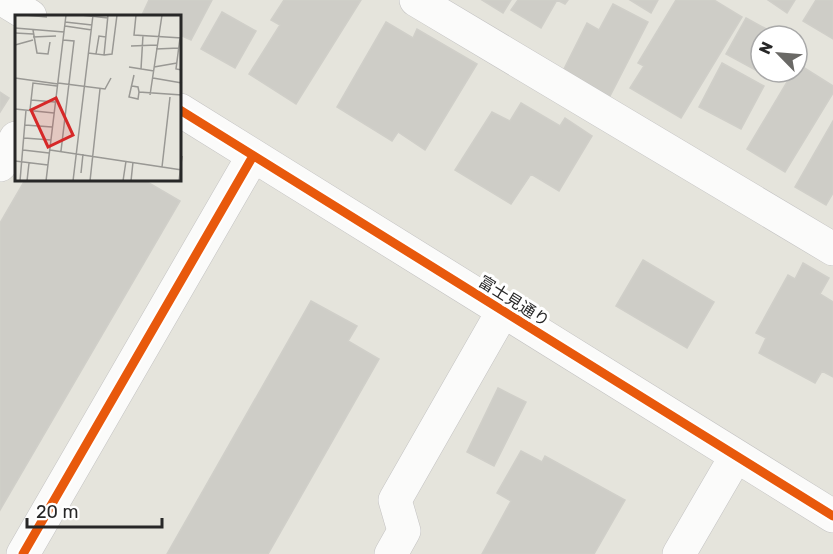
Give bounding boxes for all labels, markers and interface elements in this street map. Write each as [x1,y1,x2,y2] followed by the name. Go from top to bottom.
[15,15,182,182] inset map
[749,24,809,84] north arrow
[755,39,777,57] text: N
[475,272,553,330] street label: 富士見通り
[27,491,162,529] scale bar
[36,501,78,523] text: 20 m

